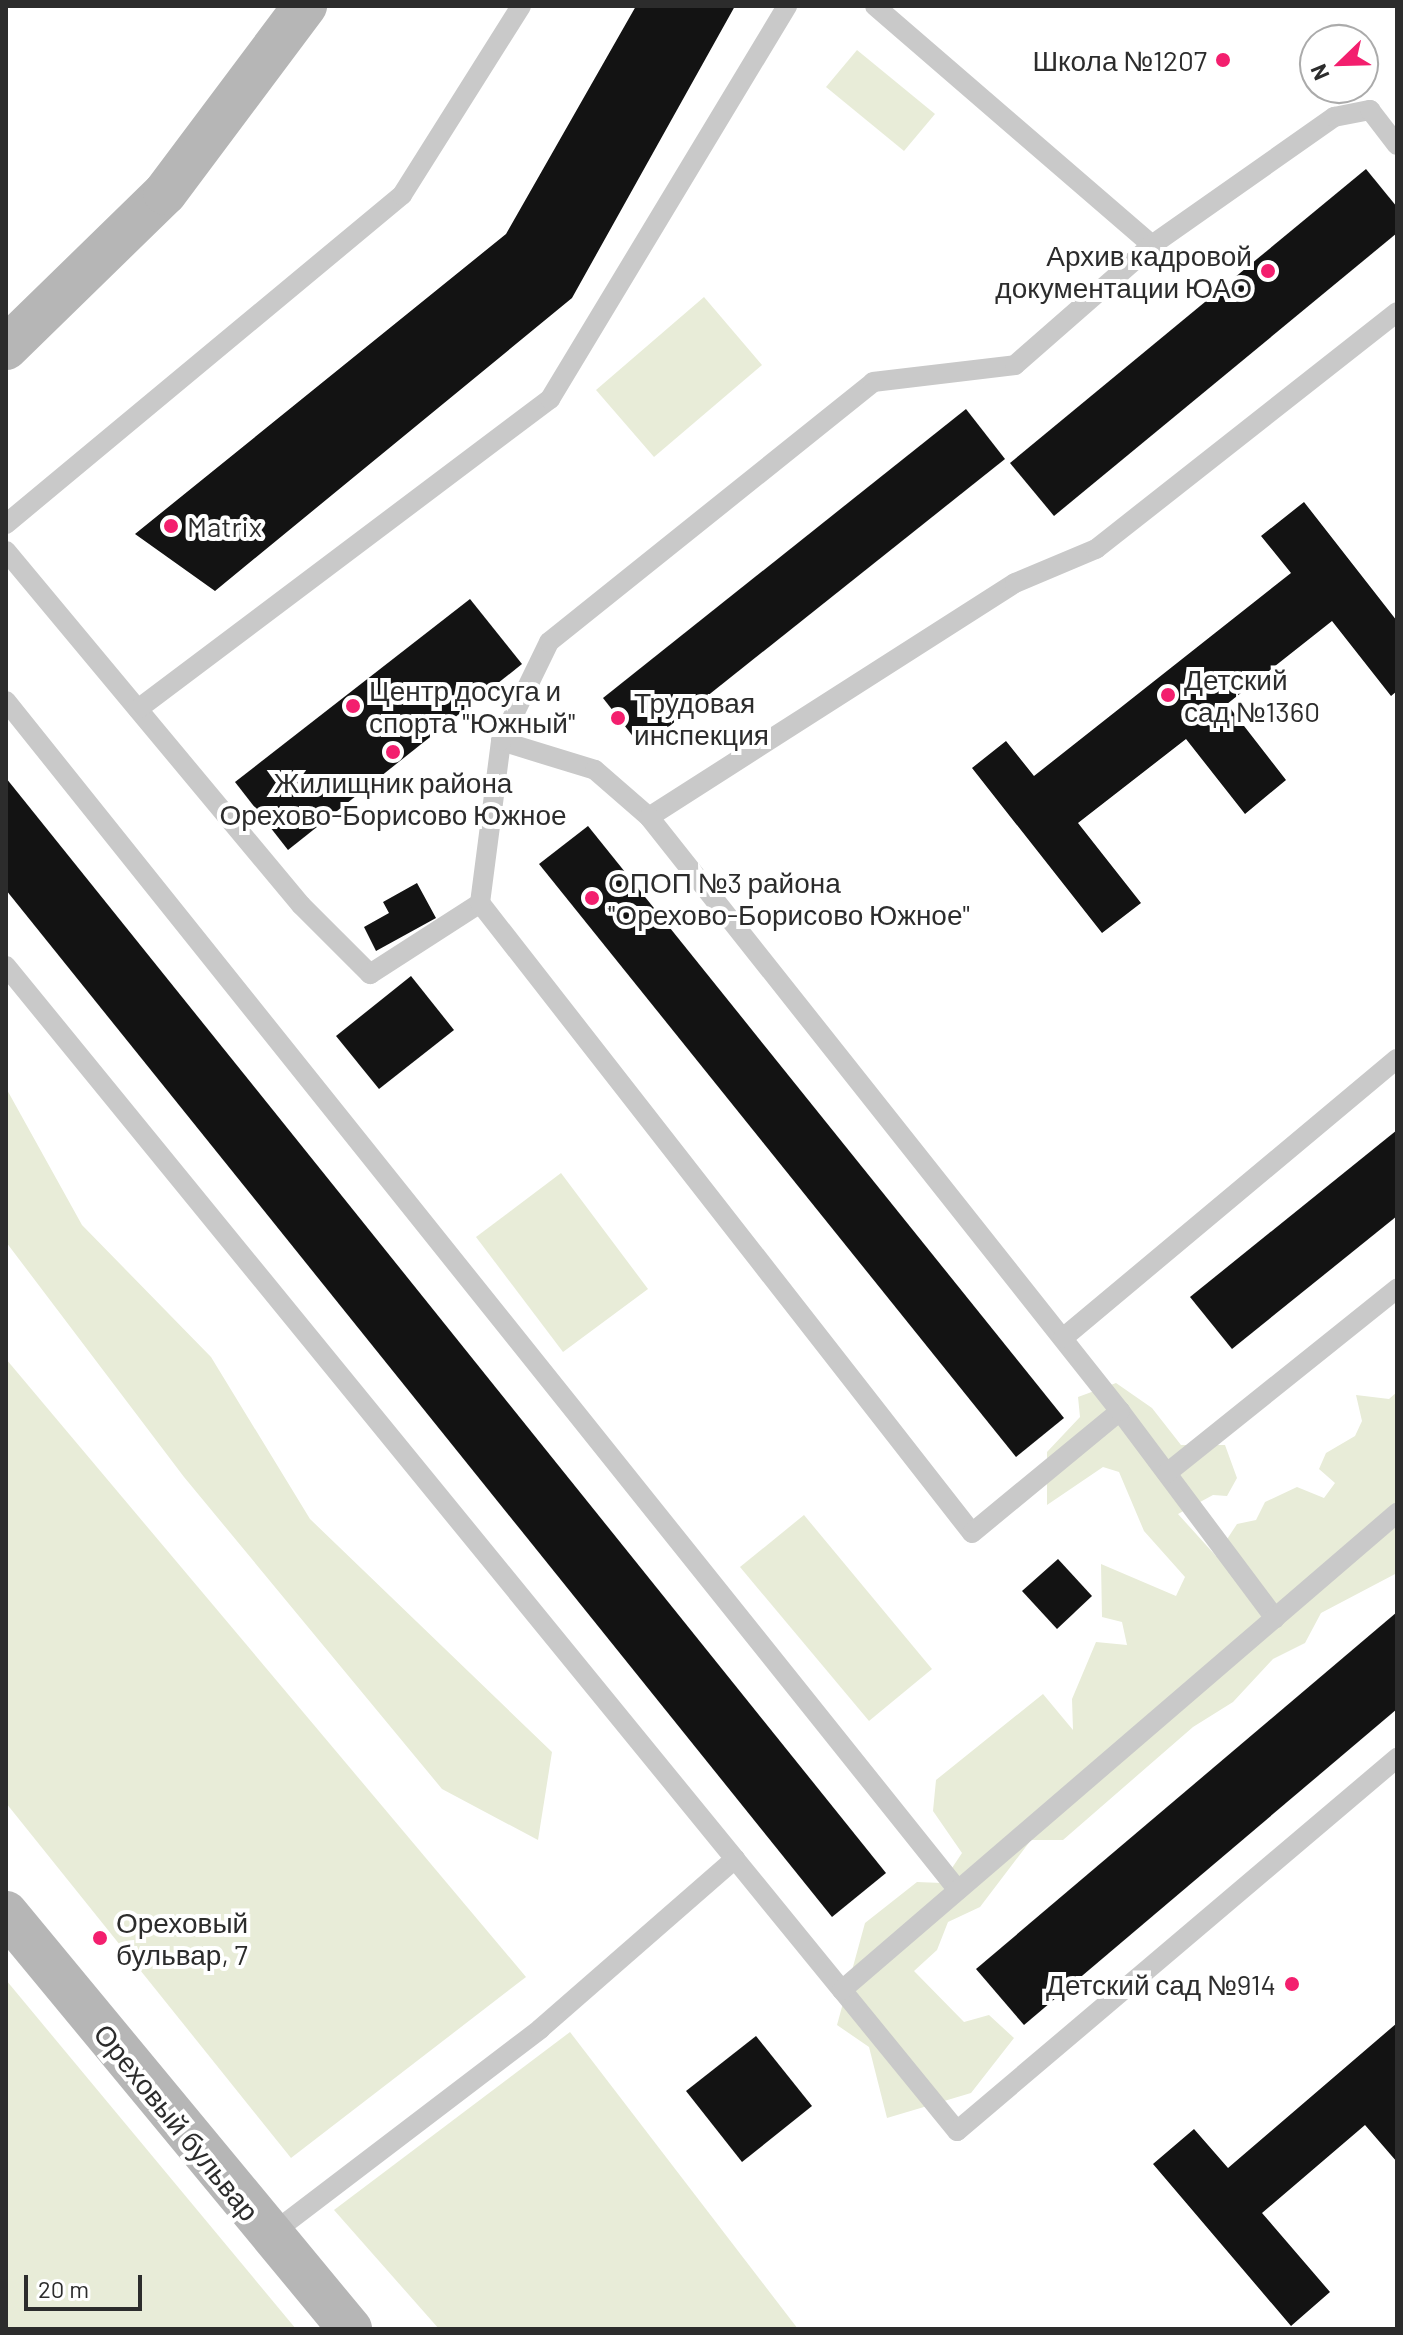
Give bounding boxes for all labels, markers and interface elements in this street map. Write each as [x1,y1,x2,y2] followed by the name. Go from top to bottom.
[1299,24,1379,104] north arrow
[1032,43,1207,77] place label: Школа №1207
[1214,51,1232,69] marker: Школа №1207
[1304,61,1334,84] text: N
[995,238,1252,304] place label: Архив кадровой документации ЮАО
[1259,262,1277,280] marker: Архив кадровой документации ЮАО
[187,509,262,543] place label: Matrix
[162,517,180,535] marker: Matrix
[1184,662,1320,728] place label: Детский сад №1360
[369,673,575,739] place label: Центр досуга и спорта "Южный"
[634,685,769,751] place label: Трудовая инспекция
[1159,686,1177,704] marker: Детский сад №1360
[344,697,362,715] marker: Центр досуга и спорта "Южный"
[609,709,627,727] marker: Трудовая инспекция
[384,743,402,761] marker: Жилищник района Орехово-Борисово Южное
[219,765,567,831] place label: Жилищник района Орехово-Борисово Южное
[608,865,970,931] place label: ОПОП №3 района "Орехово-Борисово Южное"
[583,889,601,907] marker: ОПОП №3 района "Орехово-Борисово Южное"
[116,1905,248,1971] place label: Ореховый бульвар, 7
[91,1929,109,1947] marker: Ореховый бульвар, 7
[1046,1967,1276,2001] place label: Детский сад №914
[1283,1975,1301,1993] marker: Детский сад №914
[87,2017,267,2227] street label: Ореховый бульвар
[28,2259,146,2309] scale bar
[38,2274,89,2303] text: 20 m

